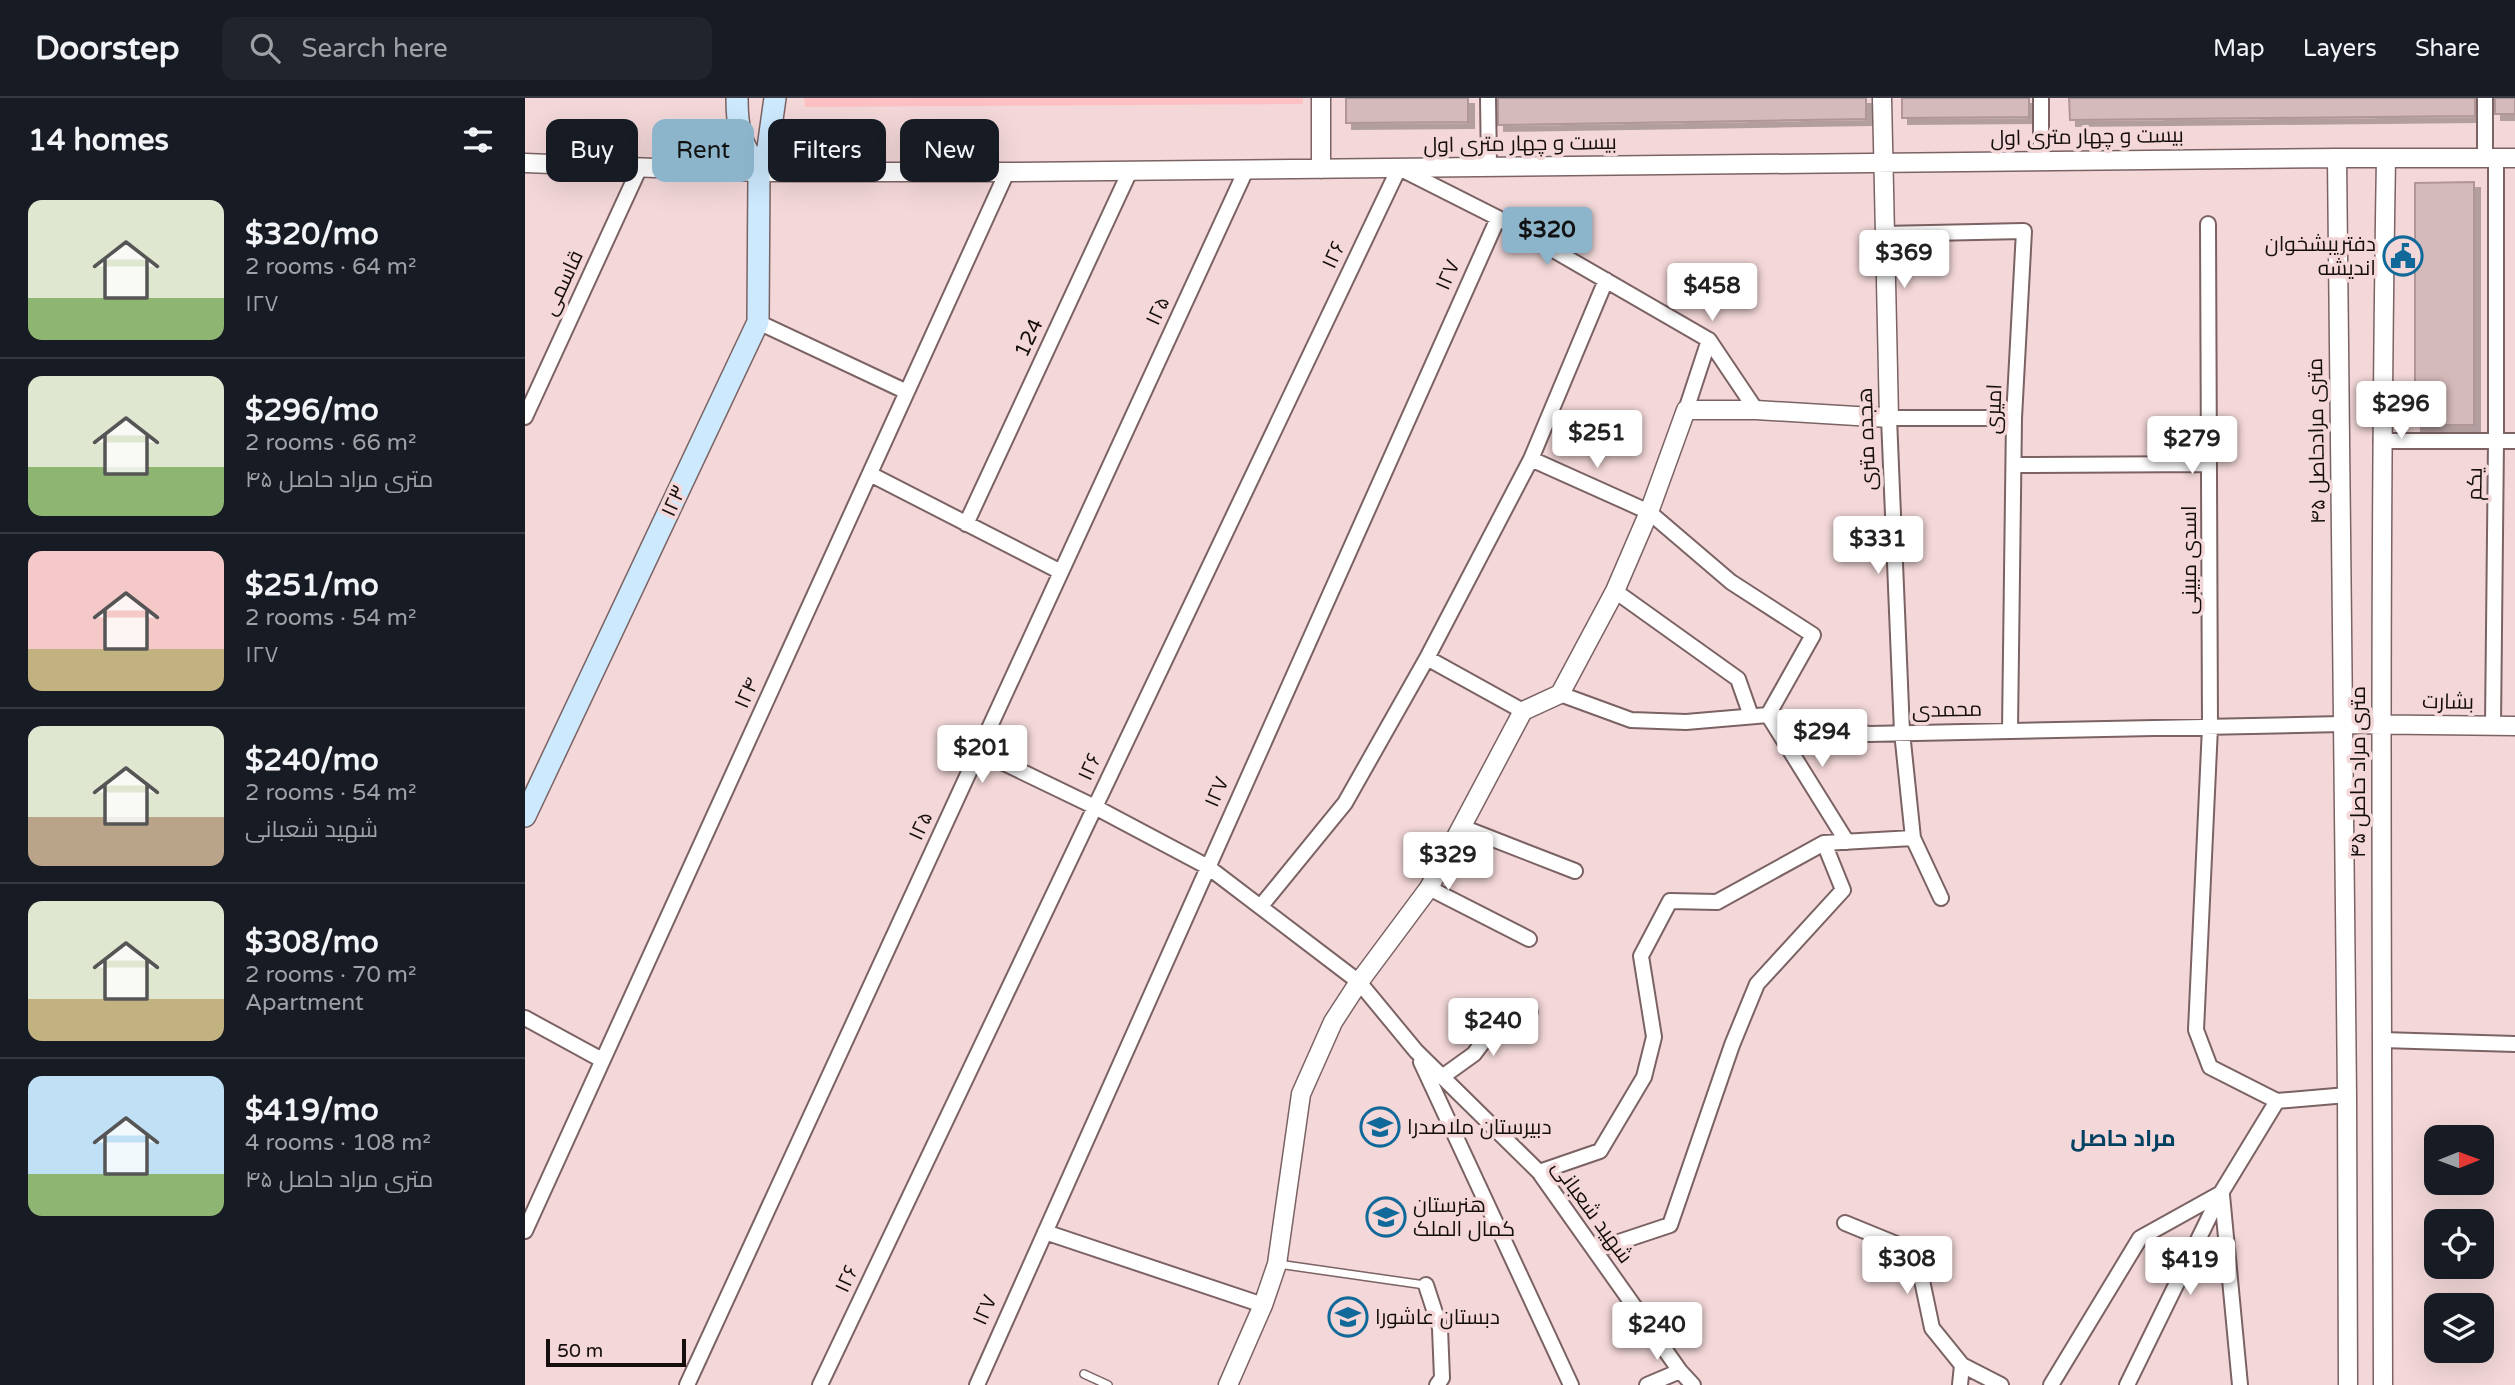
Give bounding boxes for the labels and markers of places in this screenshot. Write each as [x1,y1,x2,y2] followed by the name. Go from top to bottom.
[1506,208,1588,267] pin: $320
[1863,230,1945,290] pin: $369
[2265,232,2376,281] place label: دفترپبشخوان اندیشه
[2382,235,2424,277] public building icon: دفترپبشخوان اندیشه
[1671,264,1753,323] pin: $458
[2360,382,2442,441] pin: $296
[1556,410,1638,470] pin: $251
[2151,416,2233,476] pin: $279
[1837,517,1919,576] pin: $331
[1781,710,1863,769] pin: $294
[941,726,1023,785] pin: $201
[1407,832,1489,892] pin: $329
[1452,998,1534,1058] pin: $240
[1359,1106,1401,1148] school or university icon: دبیرستان ملاصدرا
[1407,1115,1552,1140] place label: دبیرستان ملاصدرا
[1413,1193,1515,1242] place label: هنرستان کمال الملک
[1365,1196,1407,1238] school or university icon: هنرستان کمال الملک
[1866,1236,1948,1296] pin: $308
[2149,1238,2231,1297] pin: $419
[1327,1296,1369,1338] school or university icon: دبستان عاشورا
[1616,1302,1698,1362] pin: $240
[1375,1305,1500,1330] place label: دبستان عاشورا

